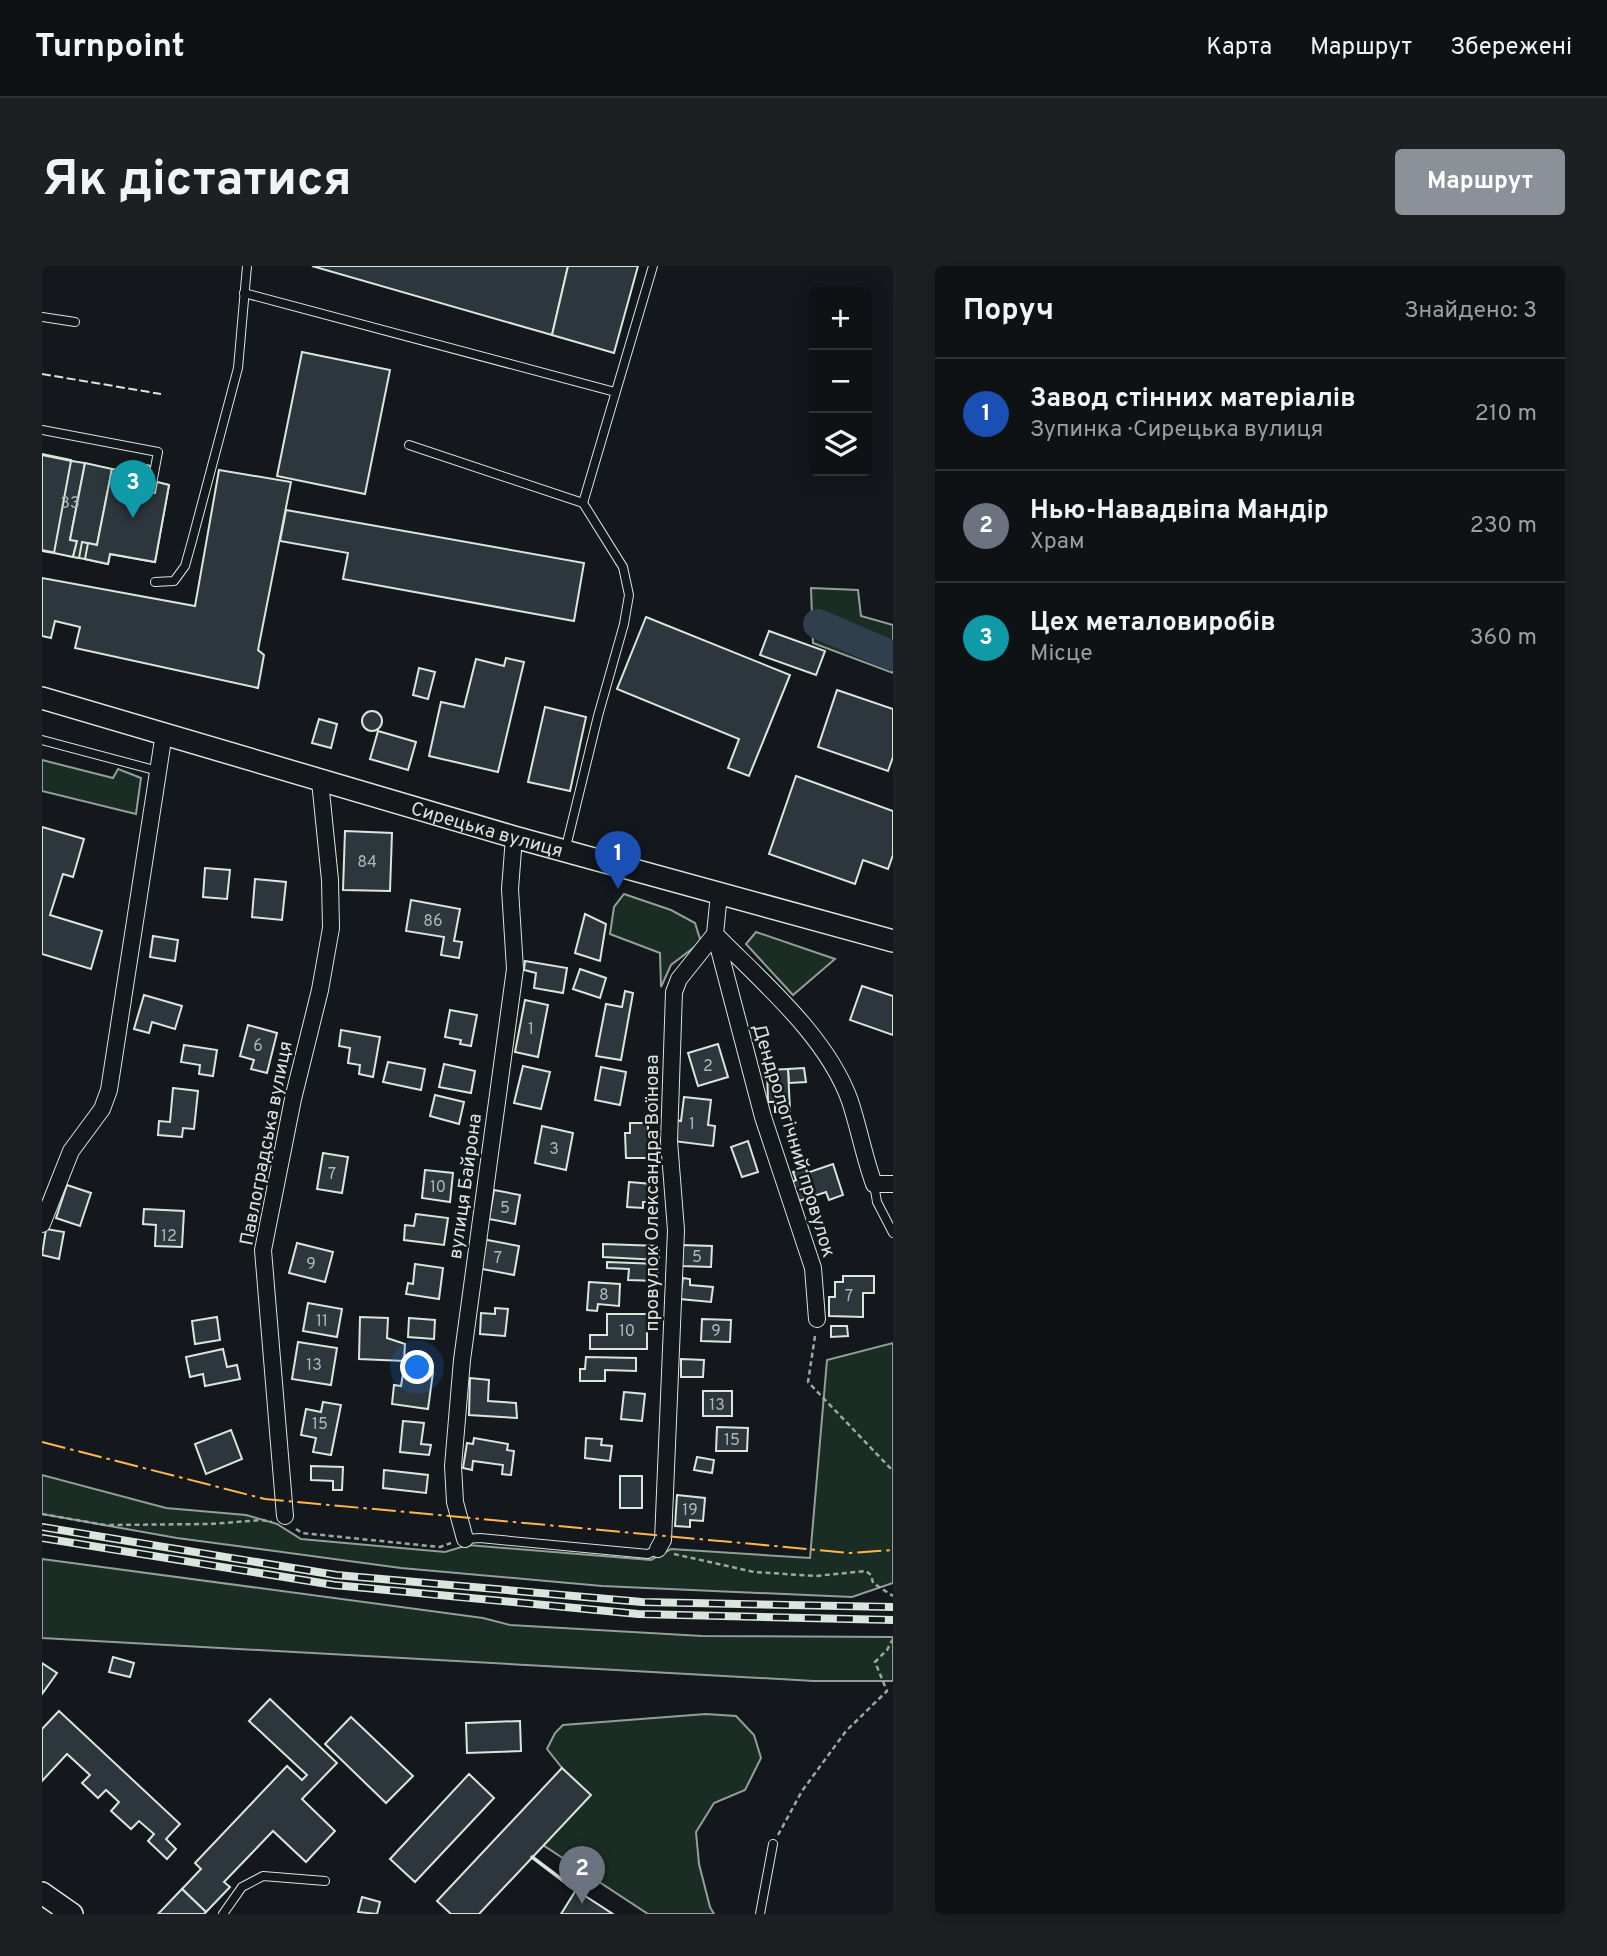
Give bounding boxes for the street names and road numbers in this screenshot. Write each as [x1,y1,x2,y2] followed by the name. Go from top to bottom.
[408,797,566,864] street label: Сирецька вулиця
[746,1021,840,1261] street label: Дендрологічний провулок
[235,1039,299,1248] street label: Павлоградська вулиця
[641,1055,665,1331] street label: провулок Олександра Воїнова
[444,1112,488,1261] street label: вулиця Байрона

